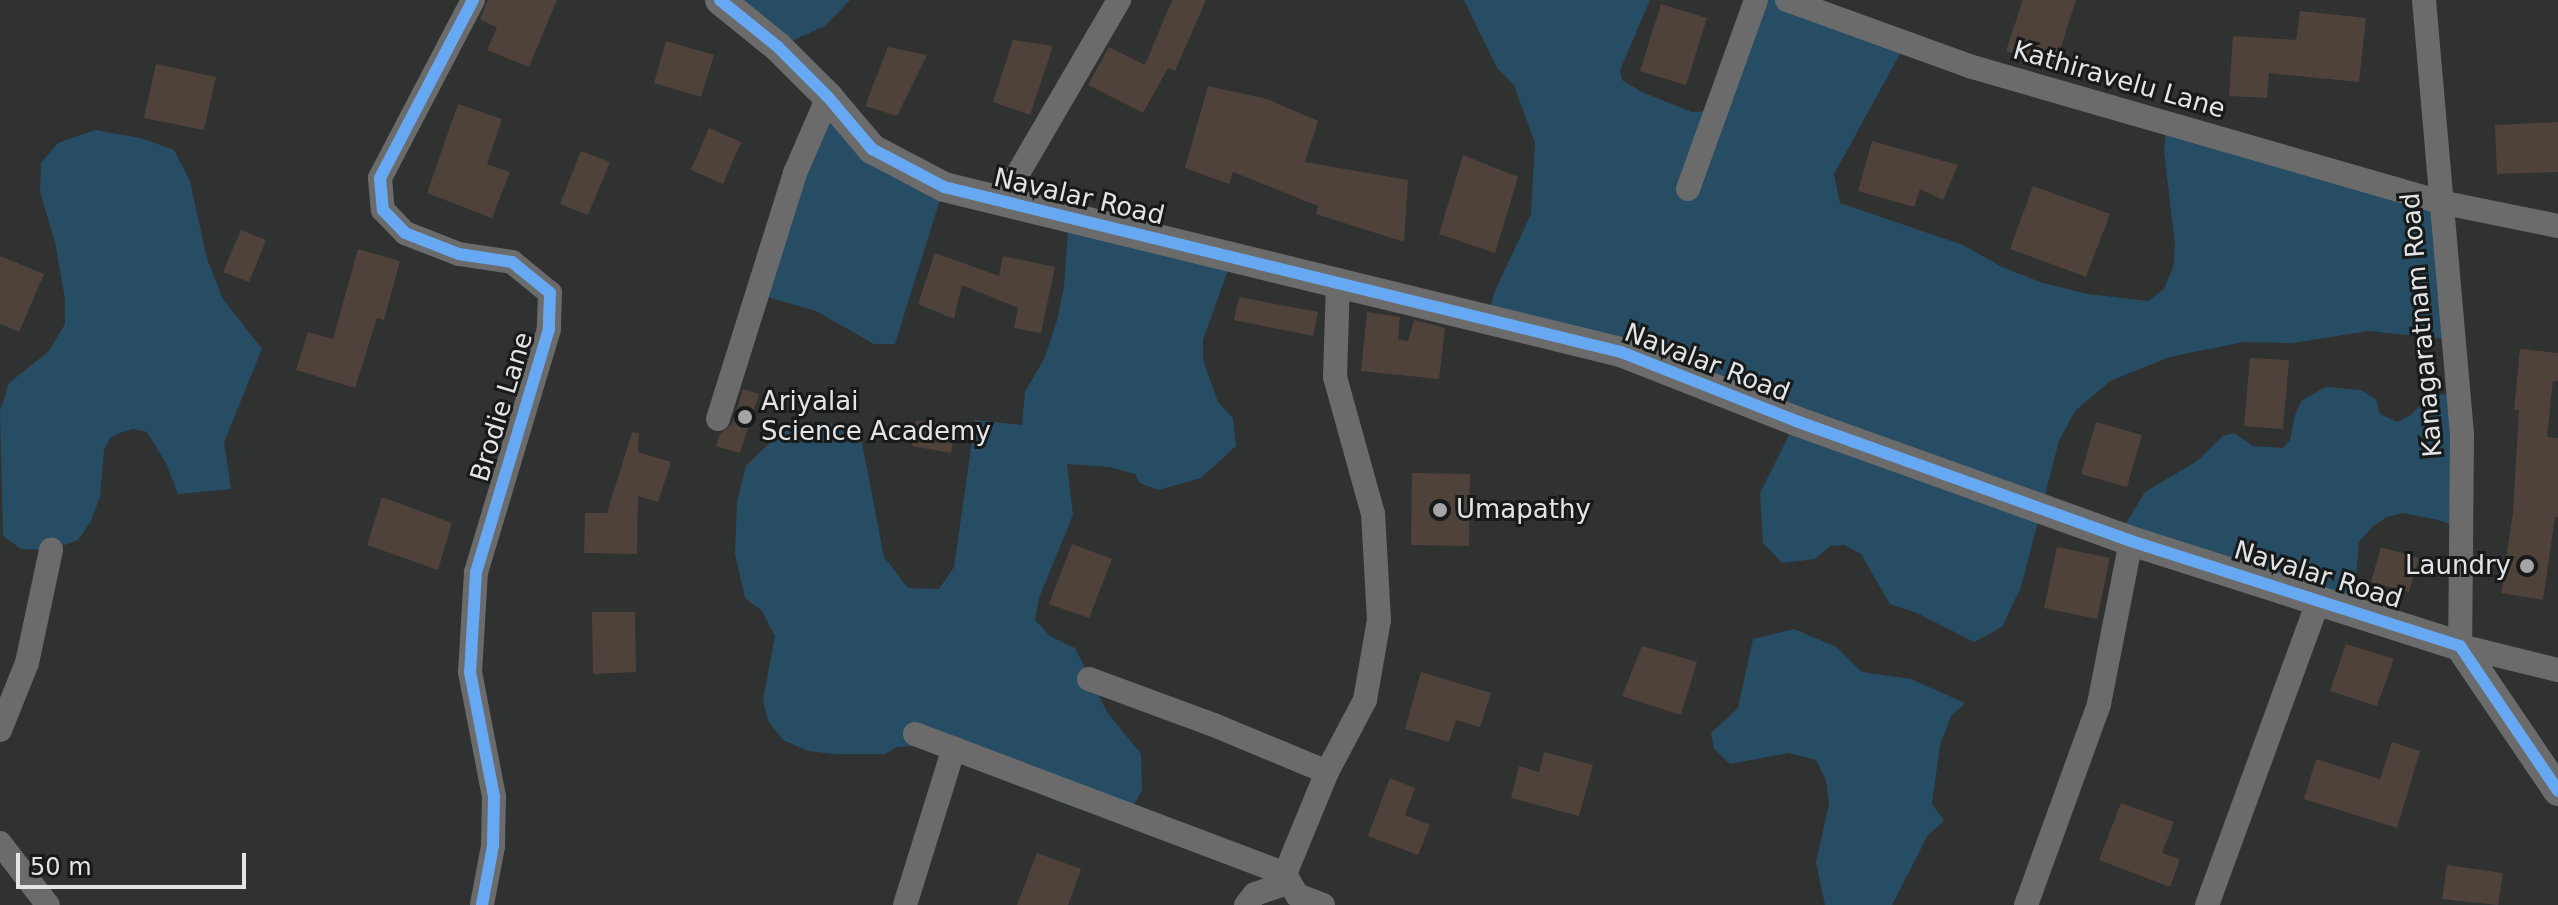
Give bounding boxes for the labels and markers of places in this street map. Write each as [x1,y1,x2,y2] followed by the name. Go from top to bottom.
[761,386,991,448] place label: Ariyalai Science Academy
[736,408,754,426] marker: Ariyalai Science Academy
[1456,494,1591,526] place label: Umapathy
[1431,501,1449,519] marker: Umapathy
[2405,550,2511,582] place label: Laundry
[2518,557,2536,575] marker: Laundry

